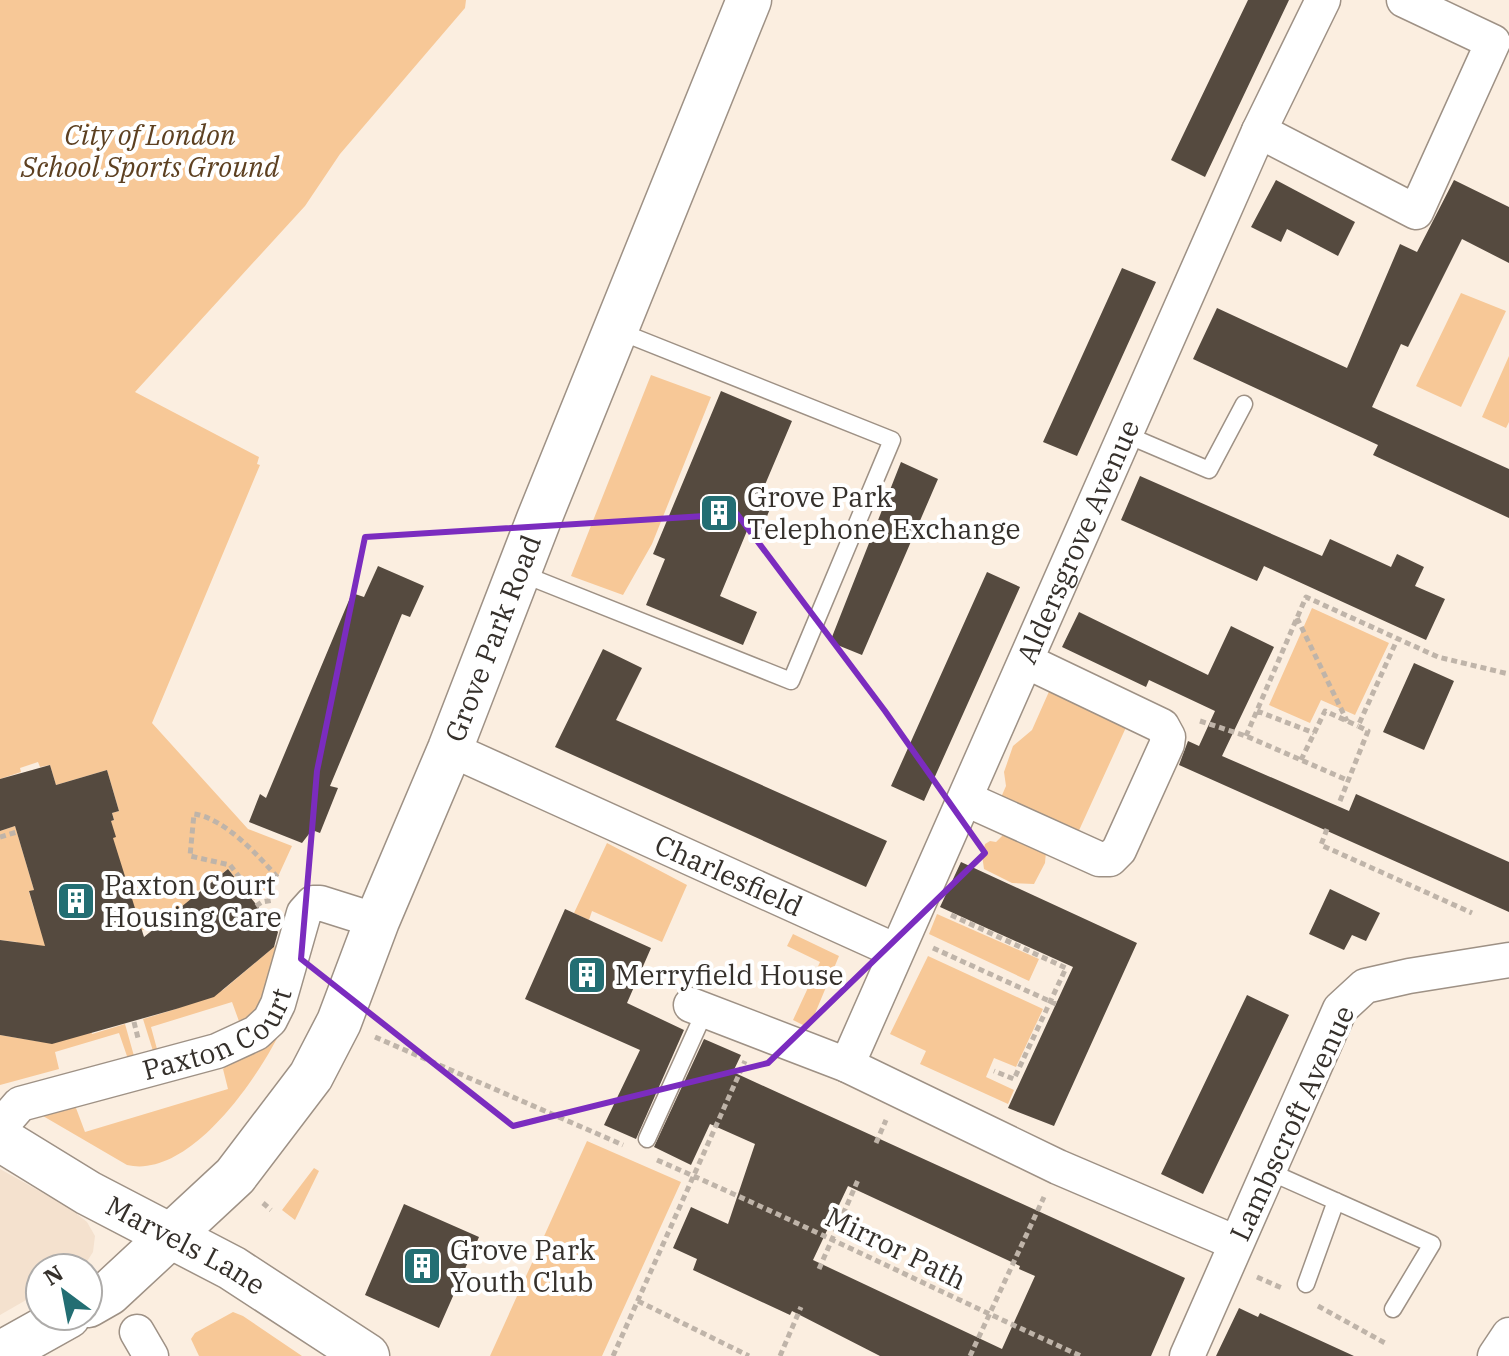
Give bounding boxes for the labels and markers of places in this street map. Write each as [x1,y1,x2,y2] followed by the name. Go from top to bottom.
[747,478,1021,547] place label: Grove Park Telephone Exchange
[698,492,740,534] building icon: Grove Park Telephone Exchange
[104,866,282,935] place label: Paxton Court Housing Care
[55,880,97,922] building icon: Paxton Court Housing Care
[566,954,608,996] building icon: Merryfield House
[615,956,844,993] place label: Merryfield House
[450,1231,596,1300] place label: Grove Park Youth Club
[401,1245,443,1287] building icon: Grove Park Youth Club

